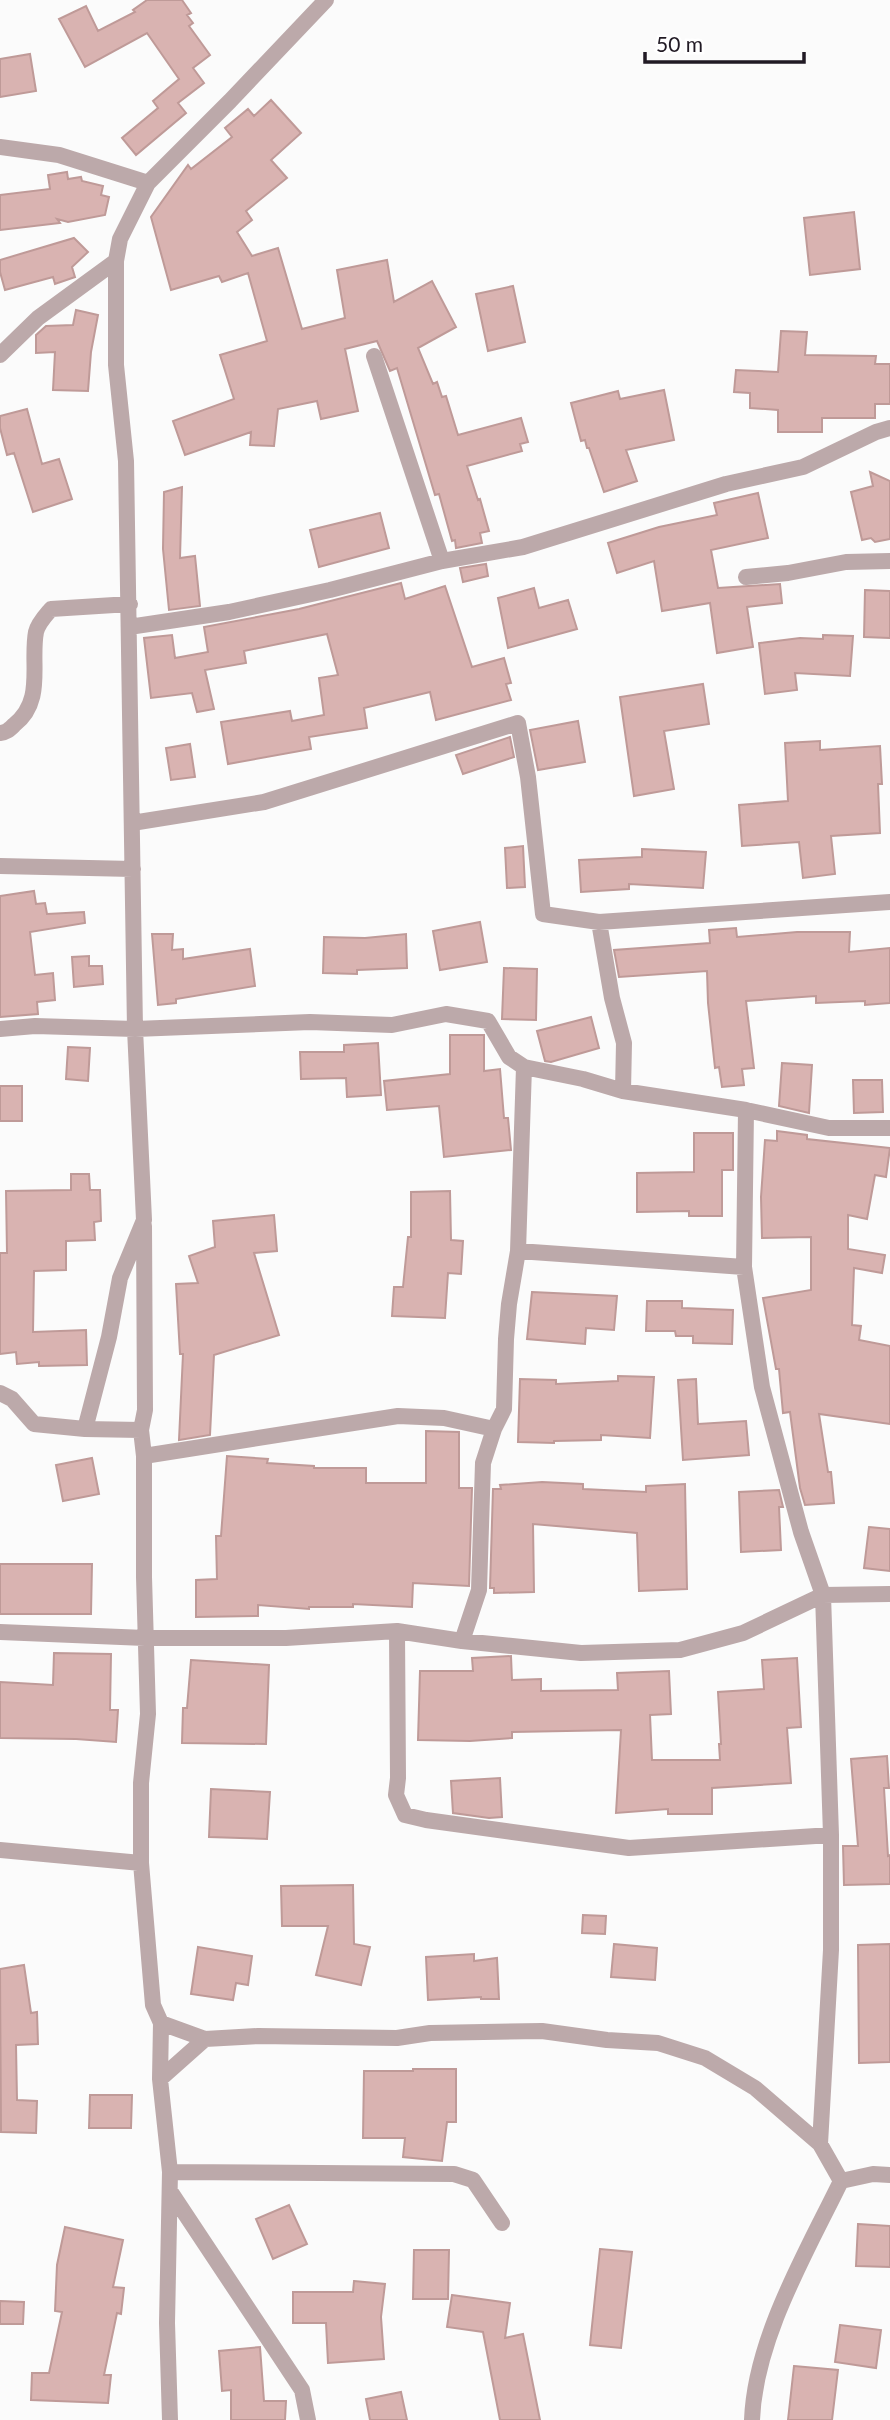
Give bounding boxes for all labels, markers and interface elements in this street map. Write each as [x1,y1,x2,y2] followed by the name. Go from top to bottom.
[645,21,804,65] scale bar
[656,31,703,56] text: 50 m

